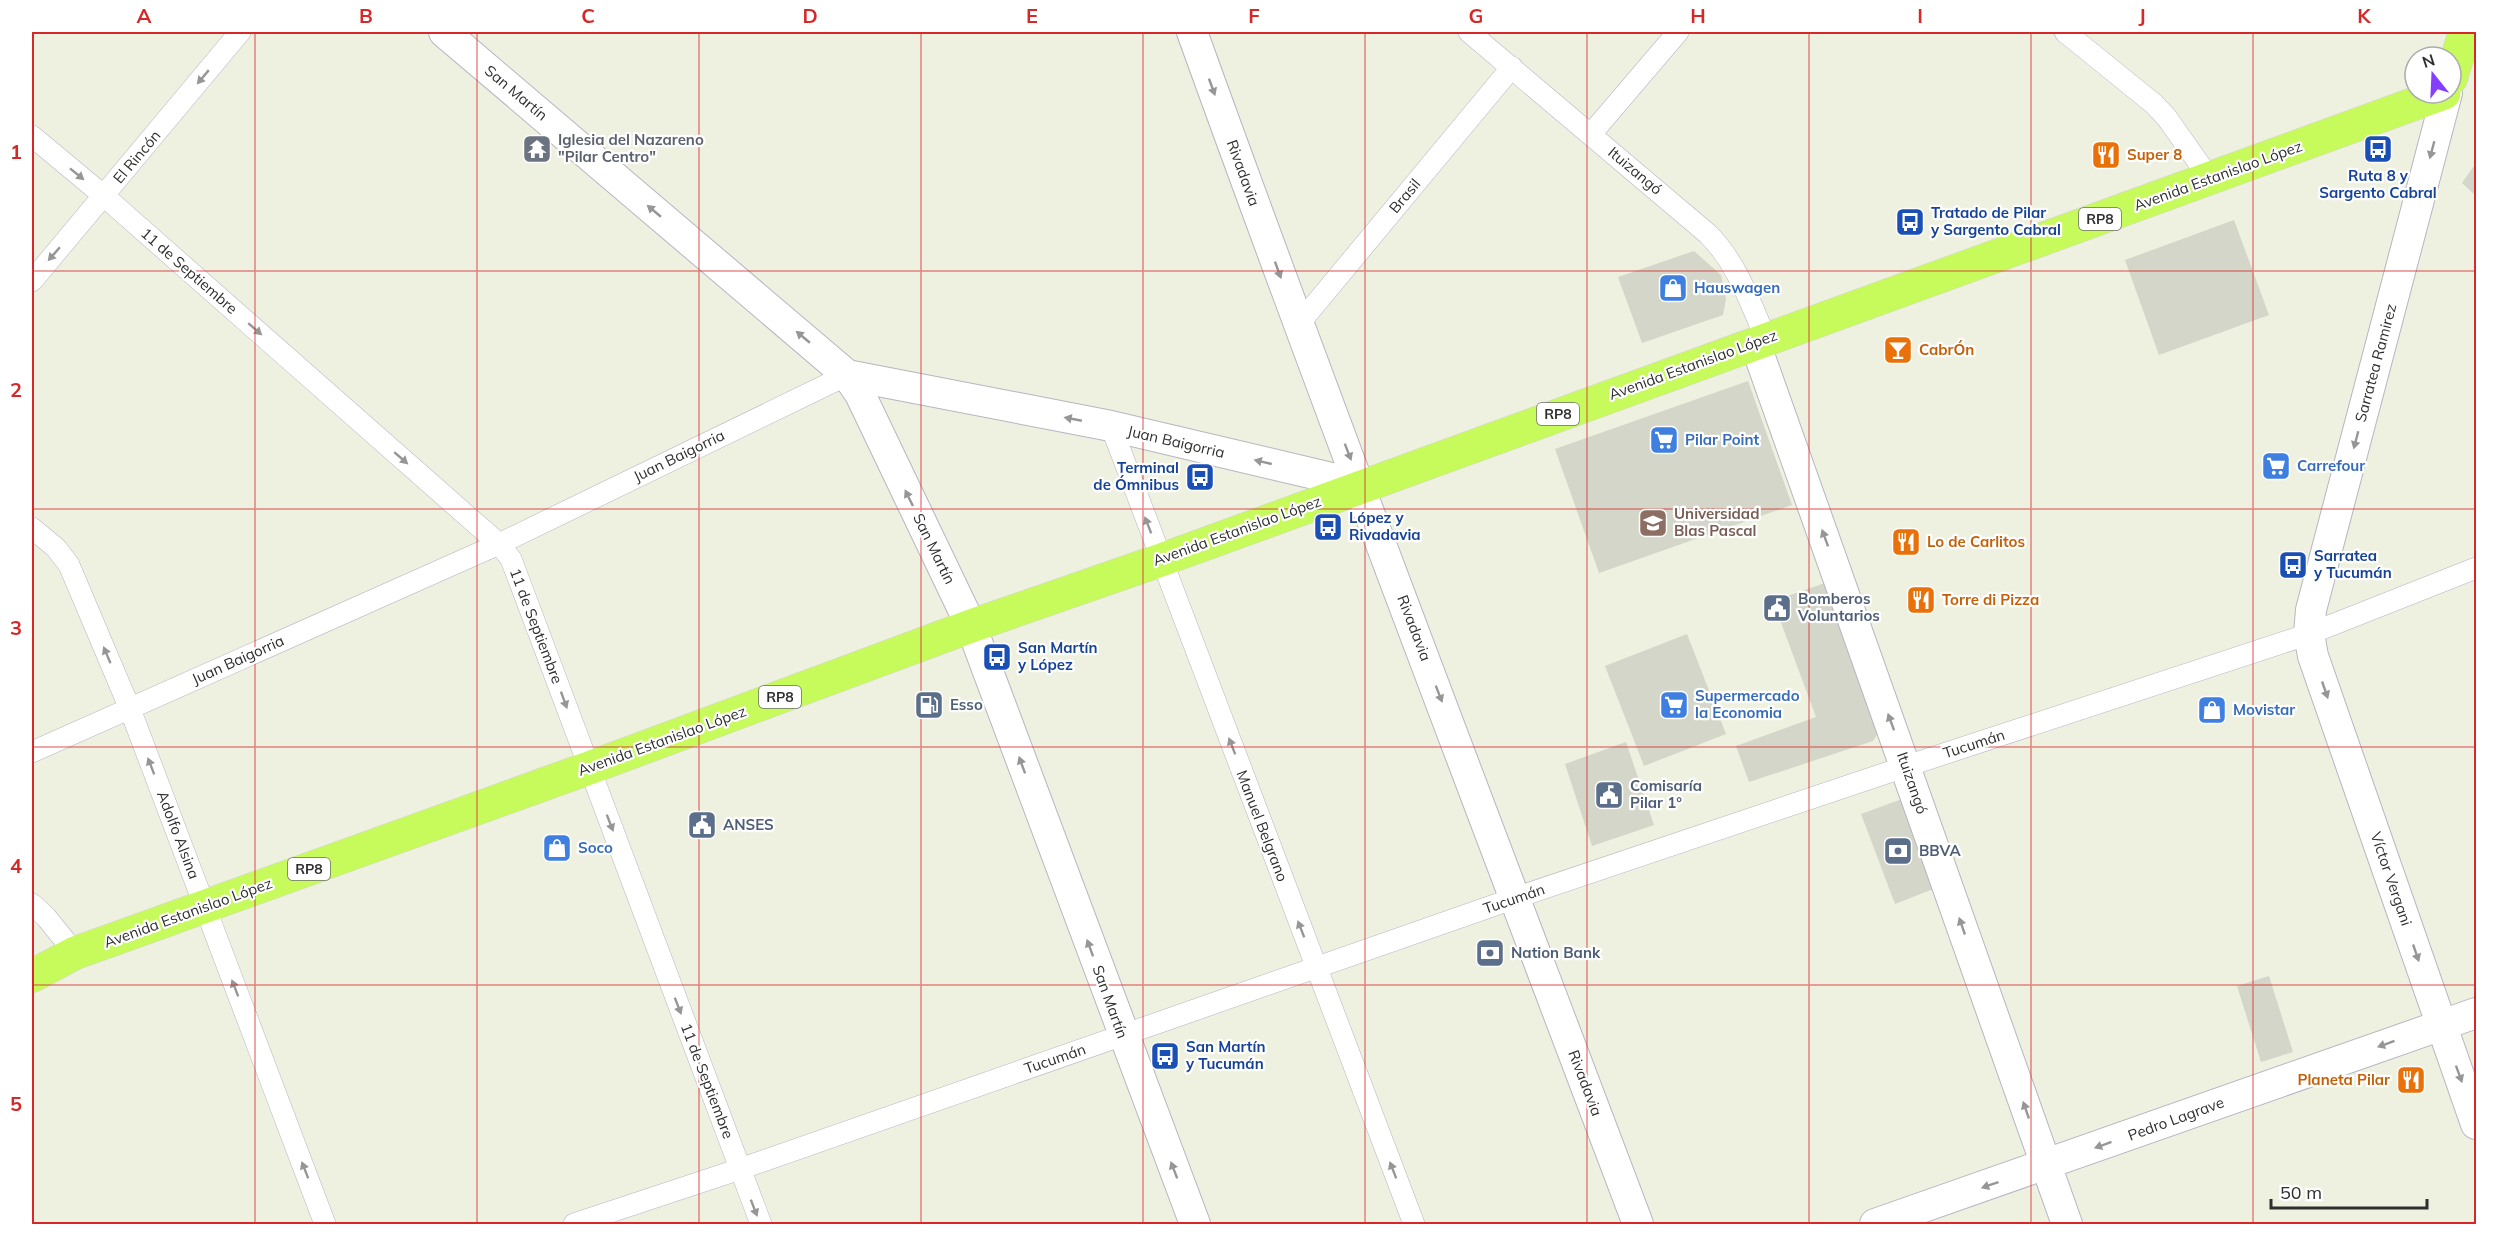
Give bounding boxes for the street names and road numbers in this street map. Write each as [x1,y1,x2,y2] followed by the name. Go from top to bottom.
[481,61,552,124] street label: San Martín
[109,126,164,187] street label: El Rincón
[2131,136,2305,215] street label: Avenida Estanislao López
[1223,137,1264,209] street label: Rivadavia
[1605,143,1666,199] street label: Ituizangó
[1385,175,1424,217] street label: Brasil
[2079,208,2121,230] road number: RP8
[137,223,242,318] street label: 11 de Septiembre
[2351,301,2401,424] street label: Sarratea Ramirez
[1606,325,1780,404] street label: Avenida Estanislao López
[1537,403,1579,425] road number: RP8
[1126,421,1227,462] street label: Juan Baigorria
[630,425,727,486] street label: Juan Baigorria
[1150,491,1324,570] street label: Avenida Estanislao López
[909,510,960,587] street label: San Martín
[506,565,567,686] street label: 11 de Septiembre
[1393,592,1436,664] street label: Rivadavia
[189,631,287,688] street label: Juan Baigorria
[759,686,801,708] road number: RP8
[575,701,749,780] street label: Avenida Estanislao López
[1941,725,2007,762] street label: Tucumán
[1893,749,1932,816] street label: Ituizangó
[1233,767,1292,884] street label: Manuel Belgrano
[153,788,204,882] street label: Adolfo Alsina
[2367,829,2416,928] street label: Víctor Vergani
[288,858,330,880] road number: RP8
[101,873,275,952] street label: Avenida Estanislao López
[1481,879,1547,918] street label: Tucumán
[1088,963,1132,1041] street label: San Martín
[677,1020,738,1141] street label: 11 de Septiembre
[1022,1039,1088,1078] street label: Tucumán
[1564,1047,1607,1119] street label: Rivadavia
[2125,1092,2227,1145] street label: Pedro Lagrave

